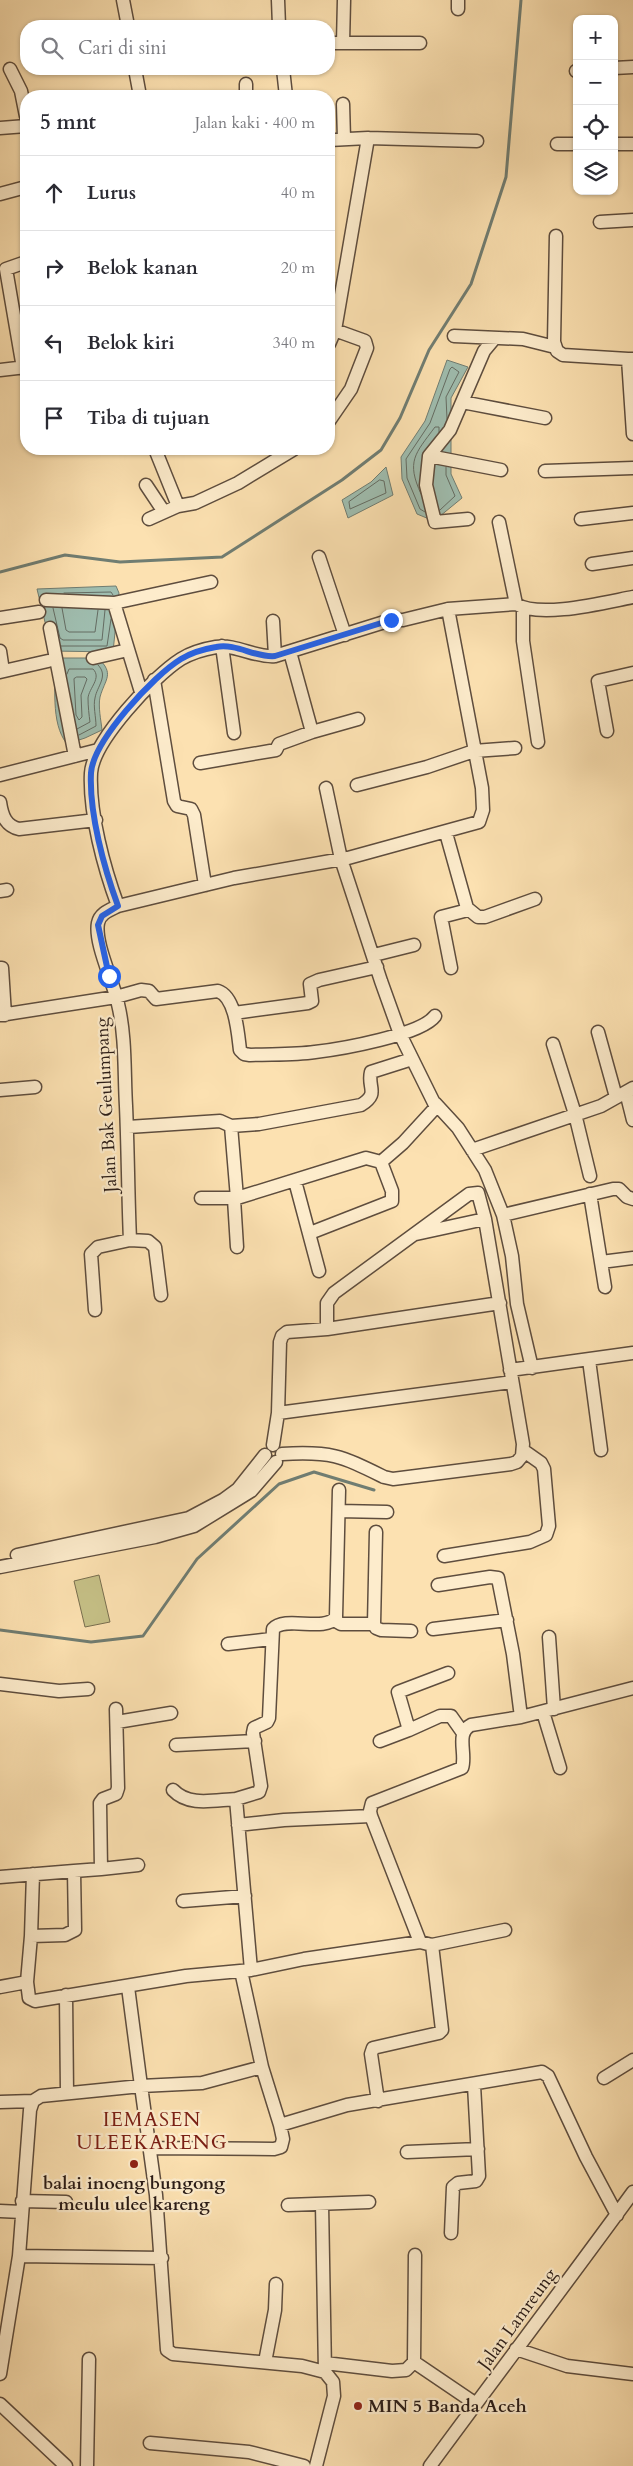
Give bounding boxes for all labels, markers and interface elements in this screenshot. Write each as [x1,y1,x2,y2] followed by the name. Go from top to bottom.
[573,15,618,195] map controls
[573,15,618,60] button: +
[20,20,335,75] search box
[38,34,66,62] icon: search
[78,35,167,61] text: Cari di sini
[573,60,618,105] button: −
[573,105,618,150] button: locate
[40,108,96,137] text: 5 mnt
[195,112,315,134] text: Jalan kaki · 400 m
[573,150,618,195] button: layers
[40,179,68,207] icon: ahead
[87,180,136,206] text: Lurus
[281,182,315,204] text: 40 m
[40,254,68,282] icon: right
[87,255,198,281] text: Belok kanan
[281,257,315,279] text: 20 m
[40,329,68,357] icon: left
[87,330,174,356] text: Belok kiri
[273,332,315,354] text: 340 m
[40,404,68,432] icon: arrive
[87,405,210,431] text: Tiba di tujuan
[380,609,403,632] route end
[98,965,121,988] route start
[89,1016,124,1196] street label: Jalan Bak Geulumpang
[76,2106,228,2156] district label: IEMASEN ULEEKARENG
[128,2158,140,2170] marker: balai inoeng bungong meulu ulee kareng
[43,2171,225,2217] place label: balai inoeng bungong meulu ulee kareng
[470,2263,563,2378] street label: Jalan Lamreung
[368,2394,527,2419] place label: MIN 5 Banda Aceh
[352,2400,364,2412] marker: MIN 5 Banda Aceh

